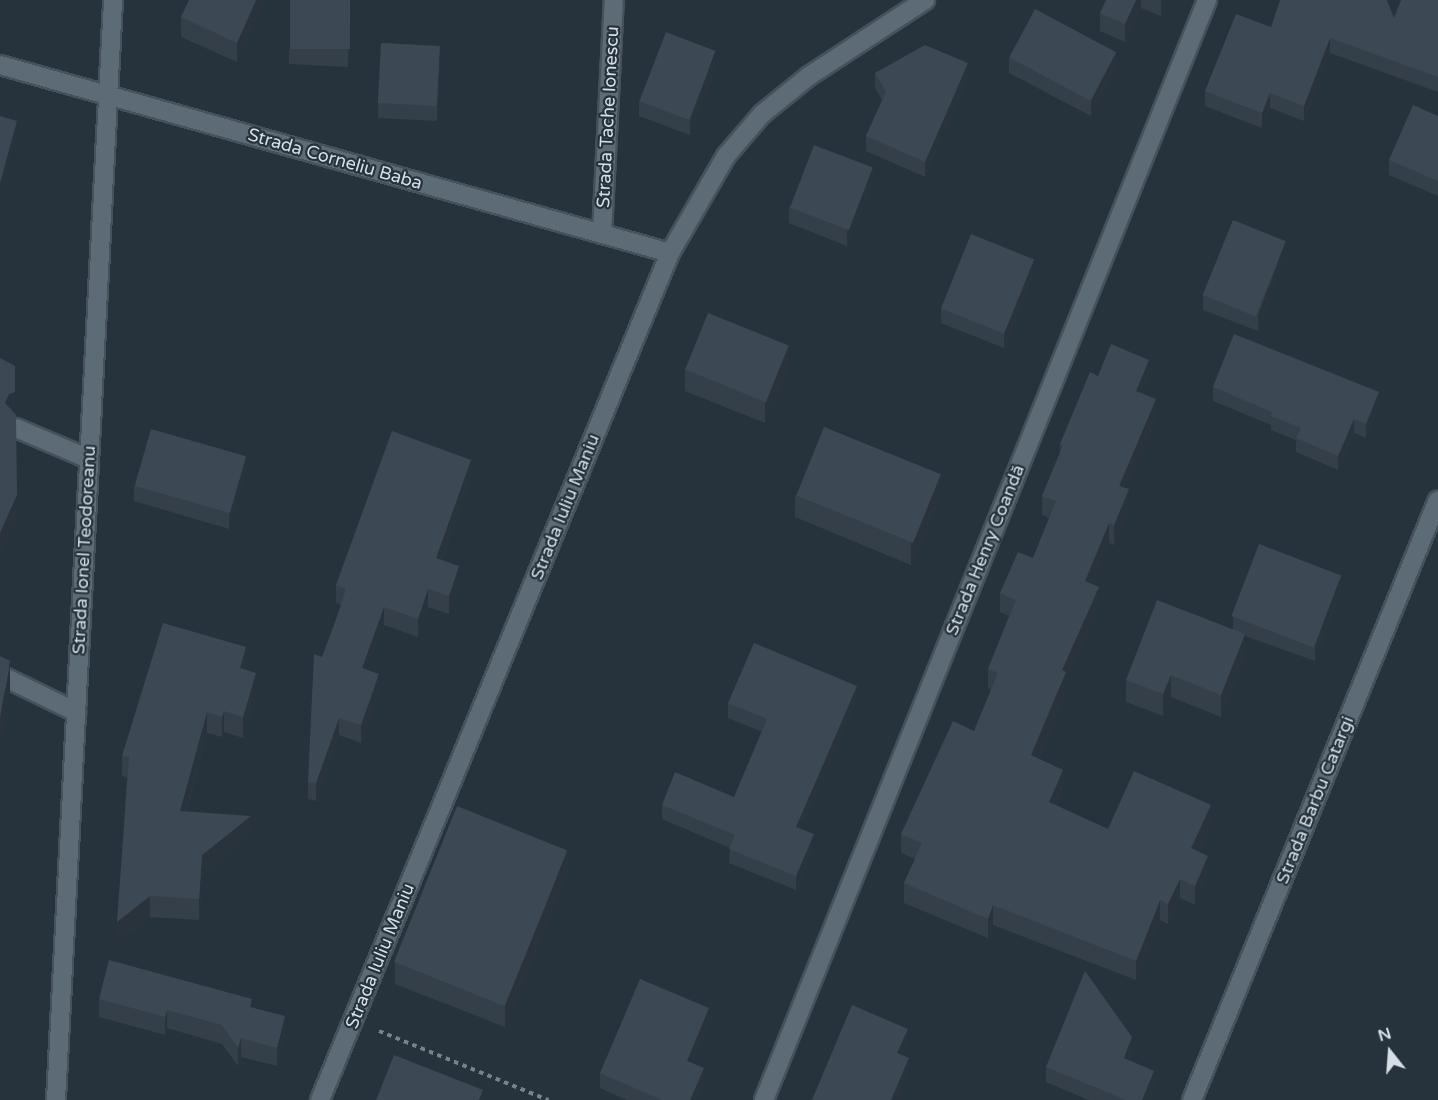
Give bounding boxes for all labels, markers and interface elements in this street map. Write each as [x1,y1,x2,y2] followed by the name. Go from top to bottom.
[592,26,624,208] street label: Strada Tache Ionescu
[245,124,425,194] street label: Strada Corneliu Baba
[526,431,604,583] street label: Strada Iuliu Maniu
[68,445,100,655] street label: Strada Ionel Teodoreanu
[941,461,1029,639] street label: Strada Henry Coandă
[1271,713,1359,887] street label: Strada Barbu Catargi
[341,880,419,1032] street label: Strada Iuliu Maniu
[1360,1022,1420,1082] north arrow
[1376,1023,1394,1046] text: N

